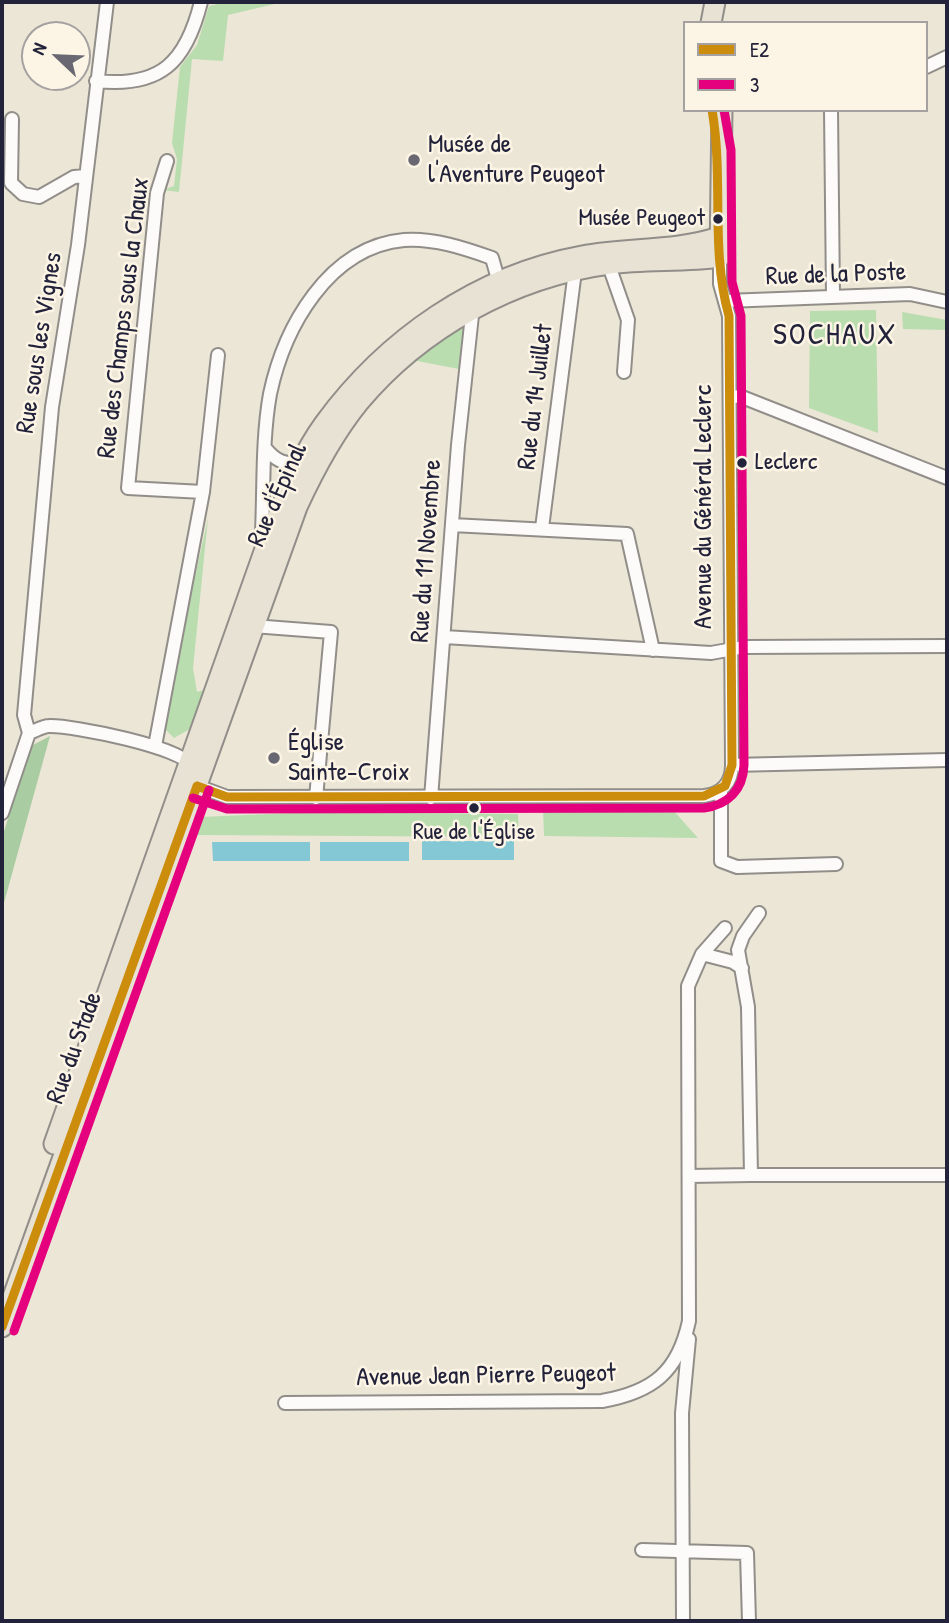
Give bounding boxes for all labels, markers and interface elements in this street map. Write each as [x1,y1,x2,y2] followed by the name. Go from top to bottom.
[21,21,91,91] north arrow
[683,21,928,112] legend
[750,35,769,64] text: E2
[25,39,52,58] text: N
[750,70,759,99] text: 3
[428,129,605,190] place label: Musée de l'Aventure Peugeot
[406,152,422,168] marker: Musée de l'Aventure Peugeot
[91,176,157,460] street label: Rue des Champs sous la Chaux
[578,205,705,233] place label: Musée Peugeot
[711,212,725,226] marker: Musée Peugeot
[10,250,70,436] street label: Rue sous les Vignes
[765,257,907,293] street label: Rue de la Poste
[774,318,896,354] district label: SOCHAUX
[512,322,560,472] street label: Rue du 14 Juillet
[688,385,720,629] street label: Avenue du Général Leclerc
[241,438,315,552] street label: Rue d'Épinal
[755,449,817,477] place label: Leclerc
[735,456,749,470] marker: Leclerc
[405,458,449,644] street label: Rue du 11 Novembre
[288,727,410,788] place label: Église Sainte-Croix
[266,750,282,766] marker: Église Sainte-Croix
[467,801,481,815] marker: Rue de l'Église
[413,819,535,847] place label: Rue de l'Église
[40,988,110,1108] street label: Rue du Stade
[356,1358,616,1394] street label: Avenue Jean Pierre Peugeot

